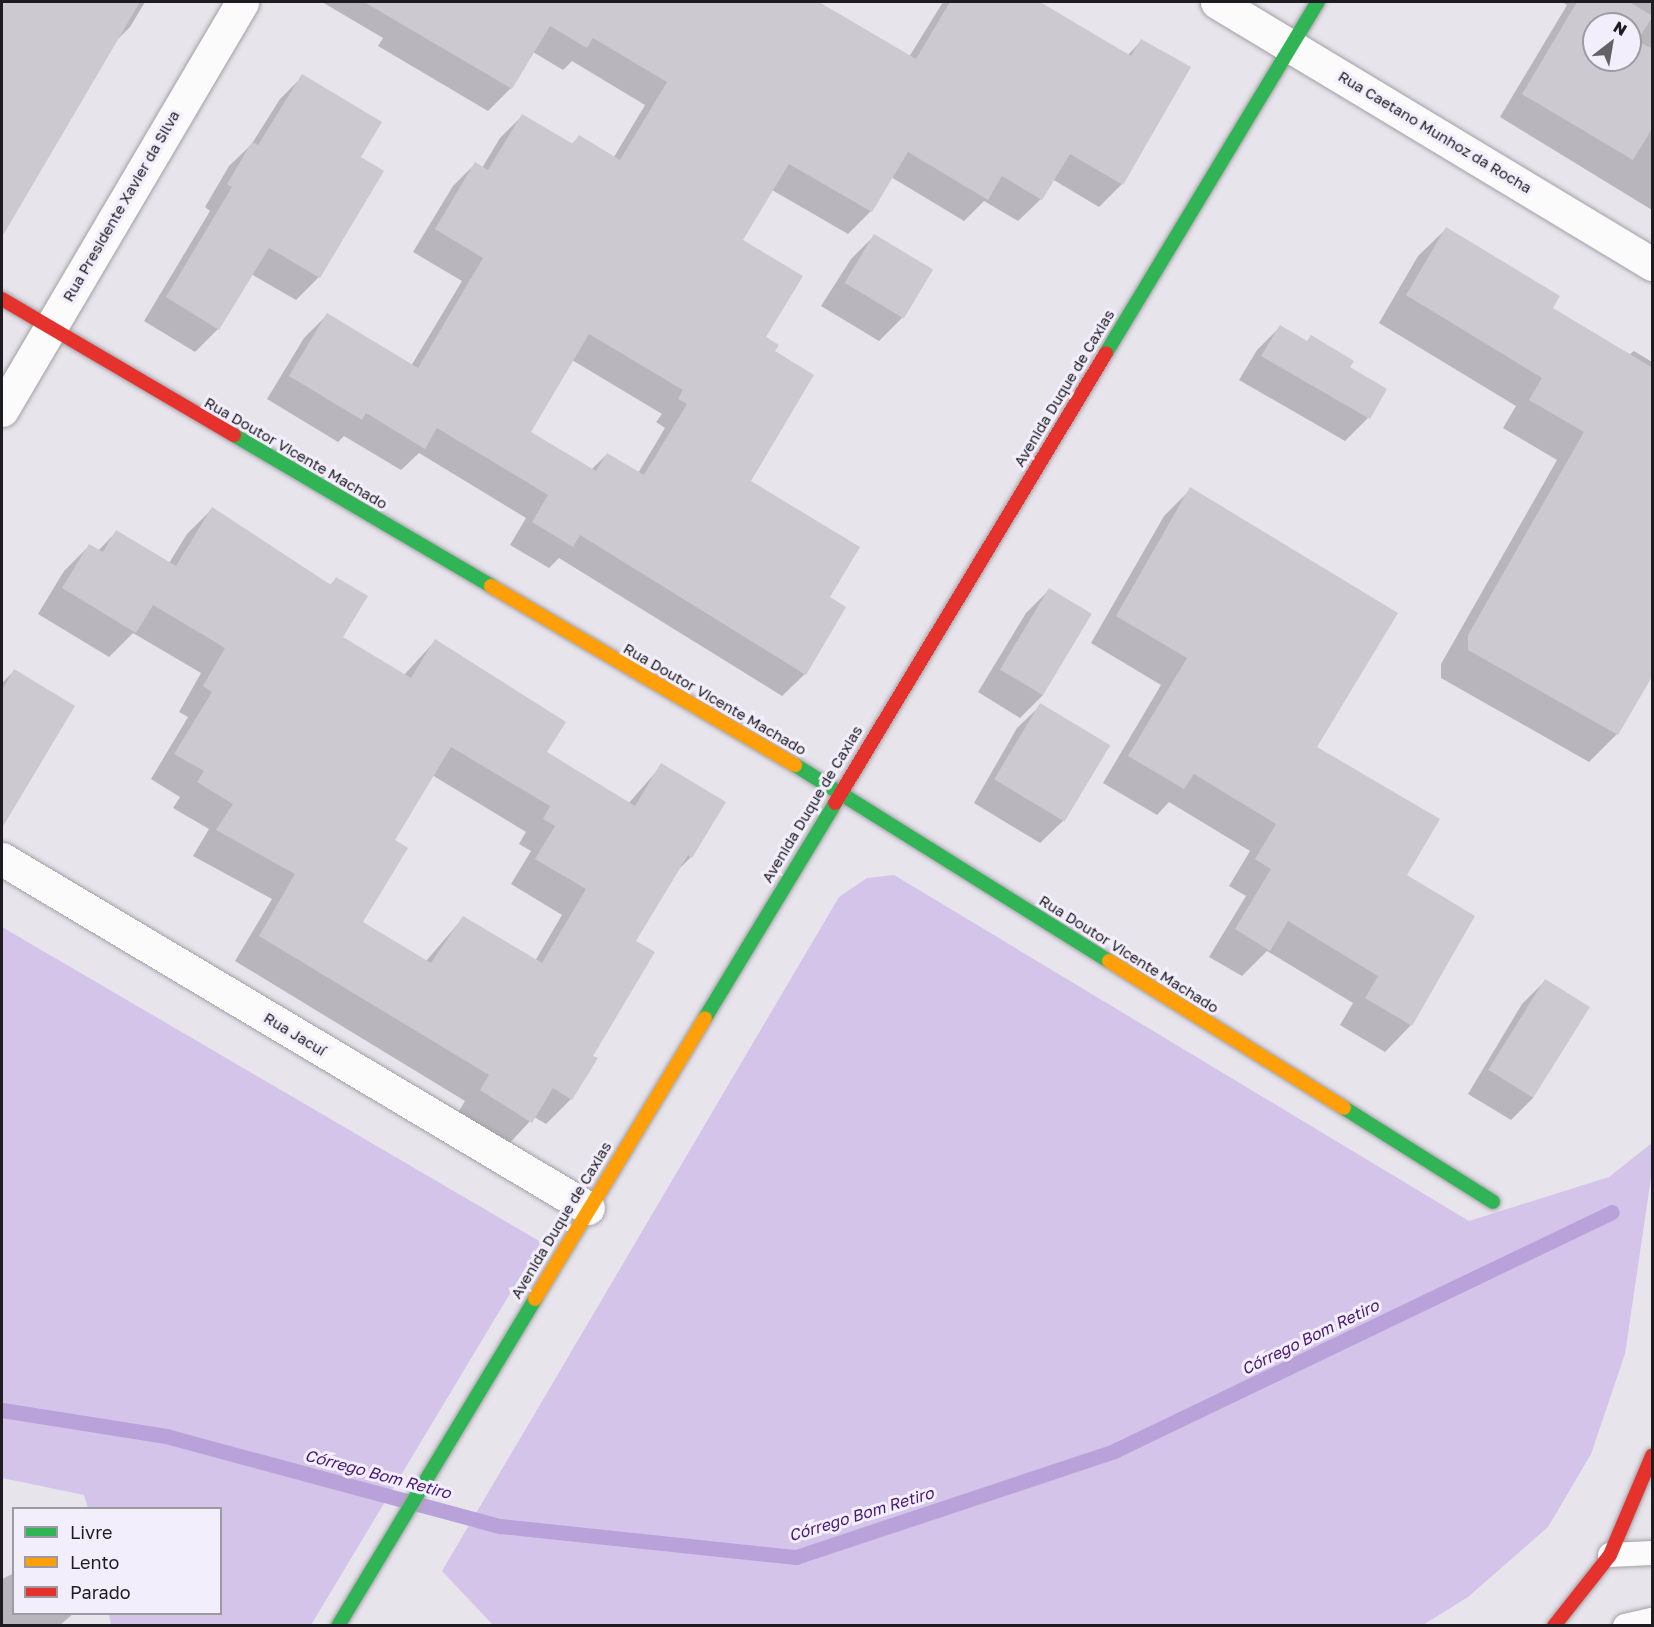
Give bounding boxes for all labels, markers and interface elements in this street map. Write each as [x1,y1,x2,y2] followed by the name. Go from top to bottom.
[1582,12,1642,72] north arrow
[1610,17,1631,40] text: N
[1335,67,1535,197] street label: Rua Caetano Munhoz da Rocha
[59,107,183,305] street label: Rua Presidente Xavier da Silva
[1010,306,1118,470] street label: Avenida Duque de Caxias
[201,393,391,513] street label: Rua Doutor Vicente Machado
[620,639,810,759] street label: Rua Doutor Vicente Machado
[758,722,866,886] street label: Avenida Duque de Caxias
[1036,891,1222,1017] street label: Rua Doutor Vicente Machado
[261,1008,329,1060] street label: Rua Jacuí
[507,1138,615,1302] street label: Avenida Duque de Caxias
[1238,1295,1382,1379] water label: Córrego Bom Retiro
[303,1445,453,1503] water label: Córrego Bom Retiro
[786,1483,936,1545] water label: Córrego Bom Retiro
[12,1507,222,1615] legend
[70,1521,112,1543] text: Livre
[70,1551,119,1573] text: Lento
[70,1581,131,1603] text: Parado

